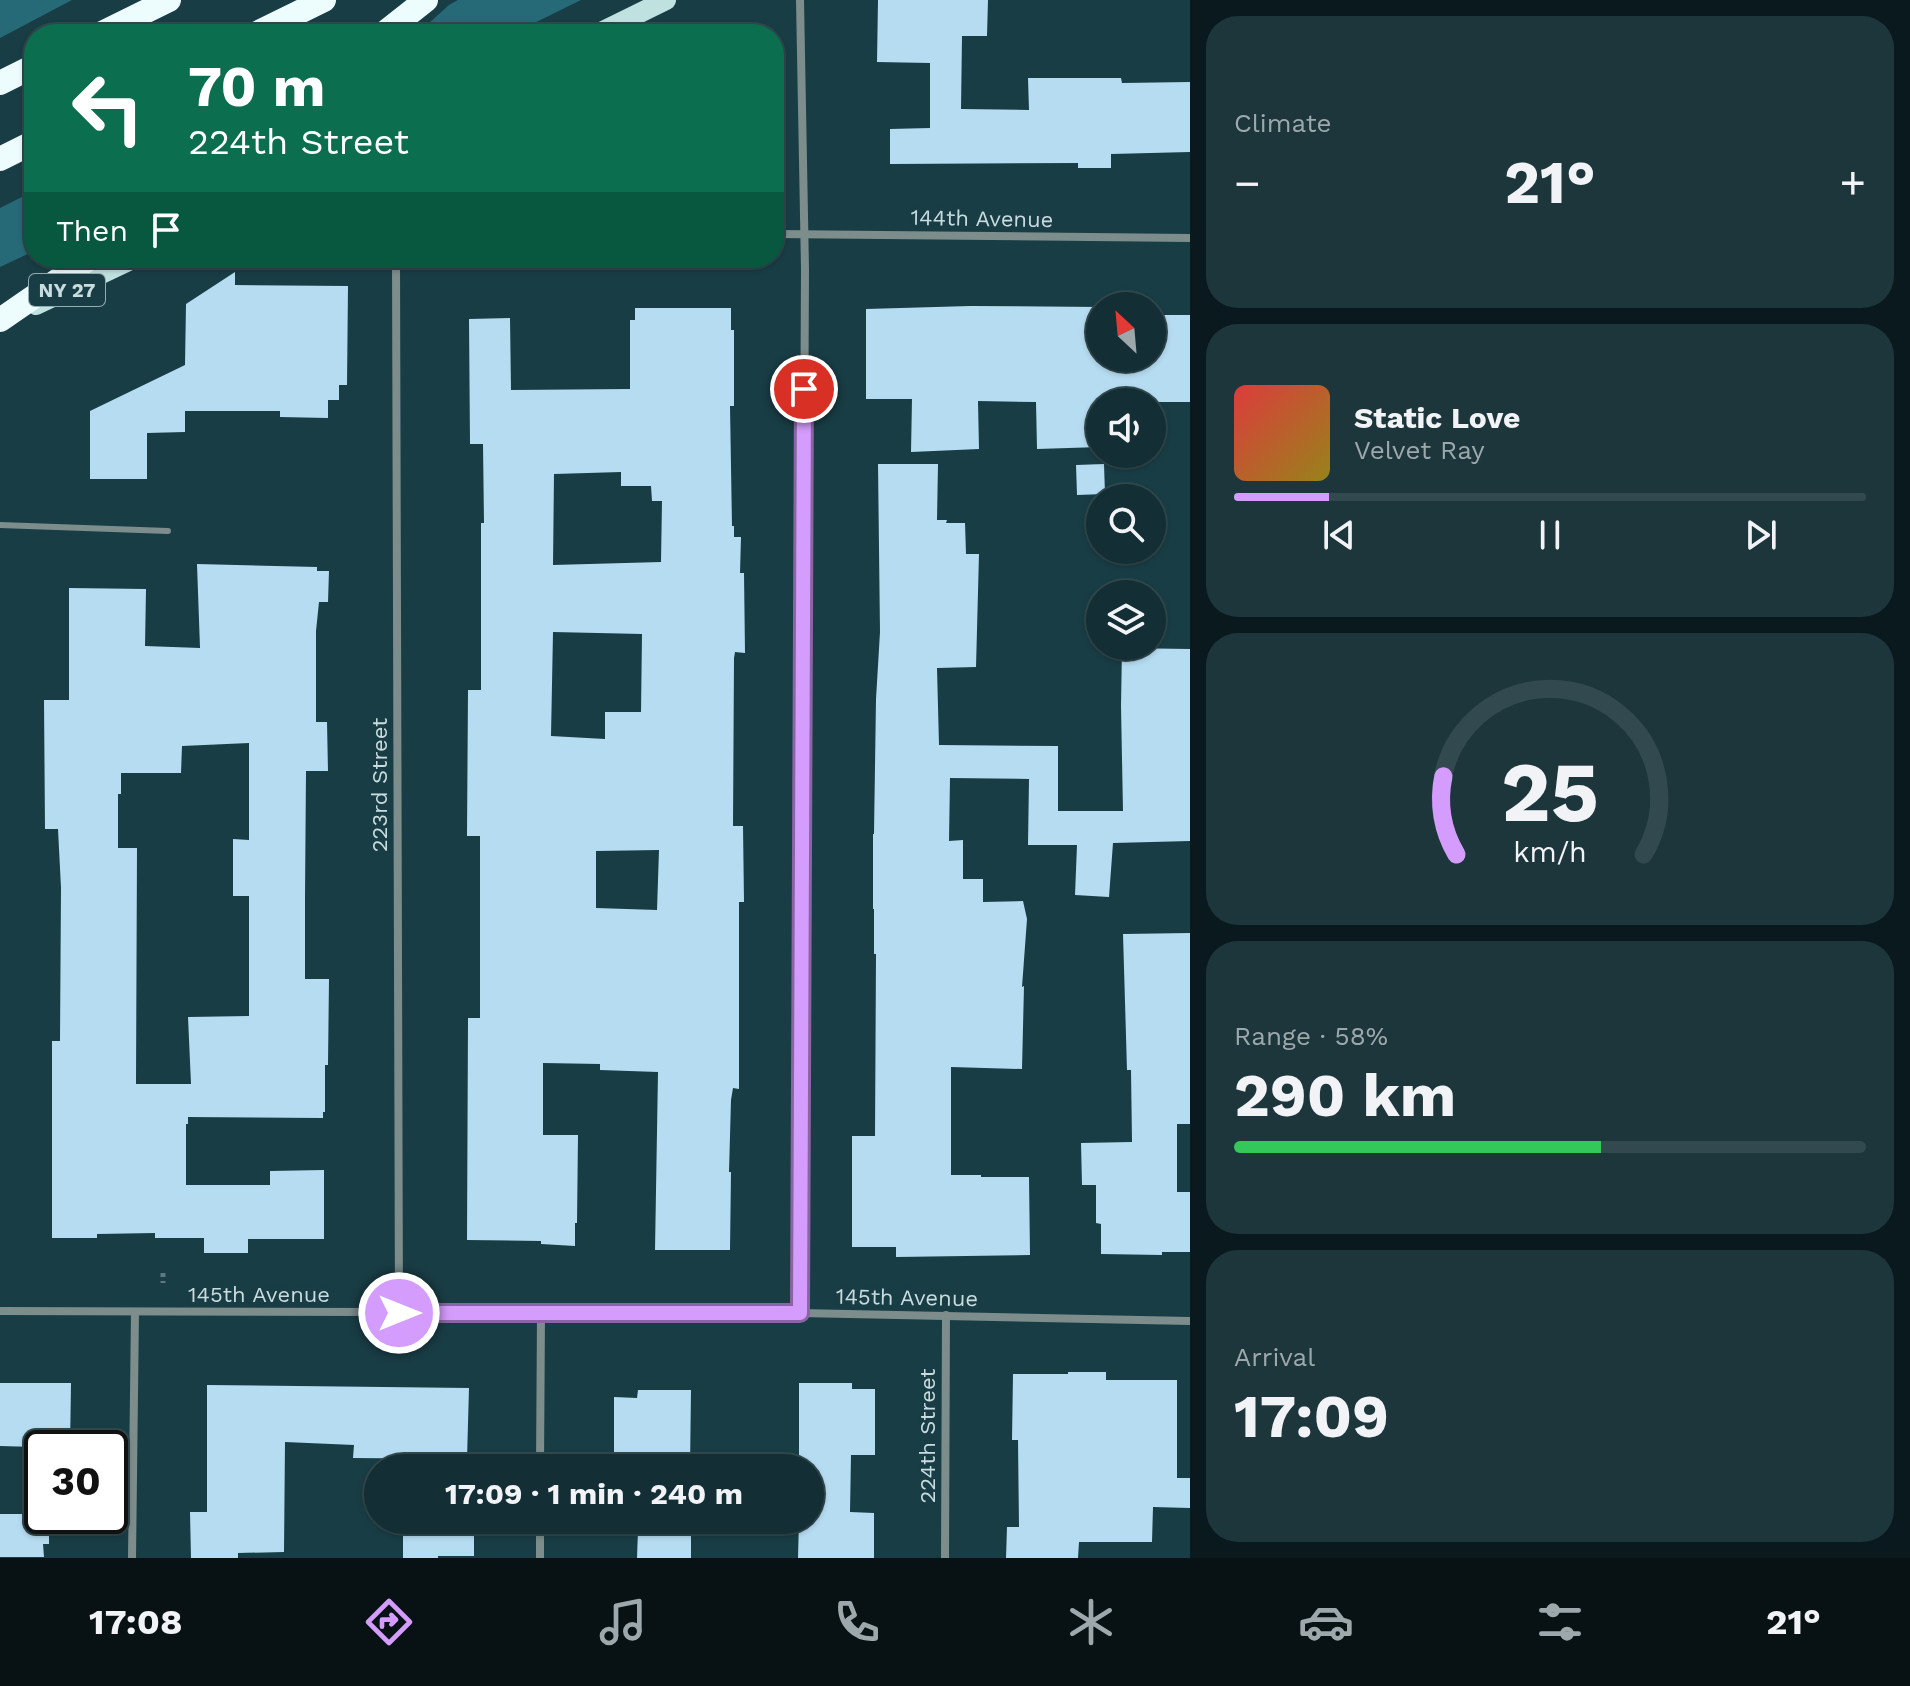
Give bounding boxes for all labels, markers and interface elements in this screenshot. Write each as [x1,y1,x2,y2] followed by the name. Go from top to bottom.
[188,54,325,120] text: 70 m
[56,56,160,160] icon: left
[1234,108,1332,138] text: Climate
[188,121,409,163] text: 224th Street
[1504,147,1596,218] text: 21°
[1234,157,1261,209] text: −
[1839,157,1866,209] text: +
[910,205,1054,232] street label: 144th Avenue
[144,208,188,252] icon: arrive
[56,213,128,248] text: Then
[29,274,105,306] road number: NY 27
[1086,292,1166,372] north arrow
[1086,292,1166,660] map controls
[770,355,838,423] pin
[782,367,826,411] icon: arrive
[1086,388,1166,468] button: sound
[1354,400,1520,435] text: Static Love
[1354,435,1485,465] text: Velvet Ray
[1086,484,1166,564] button: search
[1317,513,1361,557] icon: previous
[1528,513,1572,557] icon: pause
[1739,513,1783,557] icon: next
[1086,580,1166,660] button: layers
[367,718,392,852] street label: 223rd Street
[1501,744,1599,841] text: 25
[1513,835,1587,869] text: km/h
[1234,1021,1388,1051] text: Range · 58%
[1234,1060,1456,1131] text: 290 km
[357,1271,441,1355] position arrow
[188,1282,330,1307] street label: 145th Avenue
[836,1284,978,1311] street label: 145th Avenue
[1234,1342,1315,1372] text: Arrival
[915,1369,940,1504] street label: 224th Street
[1234,1381,1389,1452] text: 17:09
[24,1430,128,1534] speed limit sign: 30
[445,1476,743,1511] text: 17:09 · 1 min · 240 m
[361,1594,417,1650] icon: directions
[595,1594,651,1650] icon: music
[829,1594,885,1650] icon: phone
[1063,1594,1119,1650] icon: climate
[1298,1594,1354,1650] icon: car
[1532,1594,1588,1650] icon: filters
[89,1601,183,1643] text: 17:08
[1766,1601,1821,1643] text: 21°

